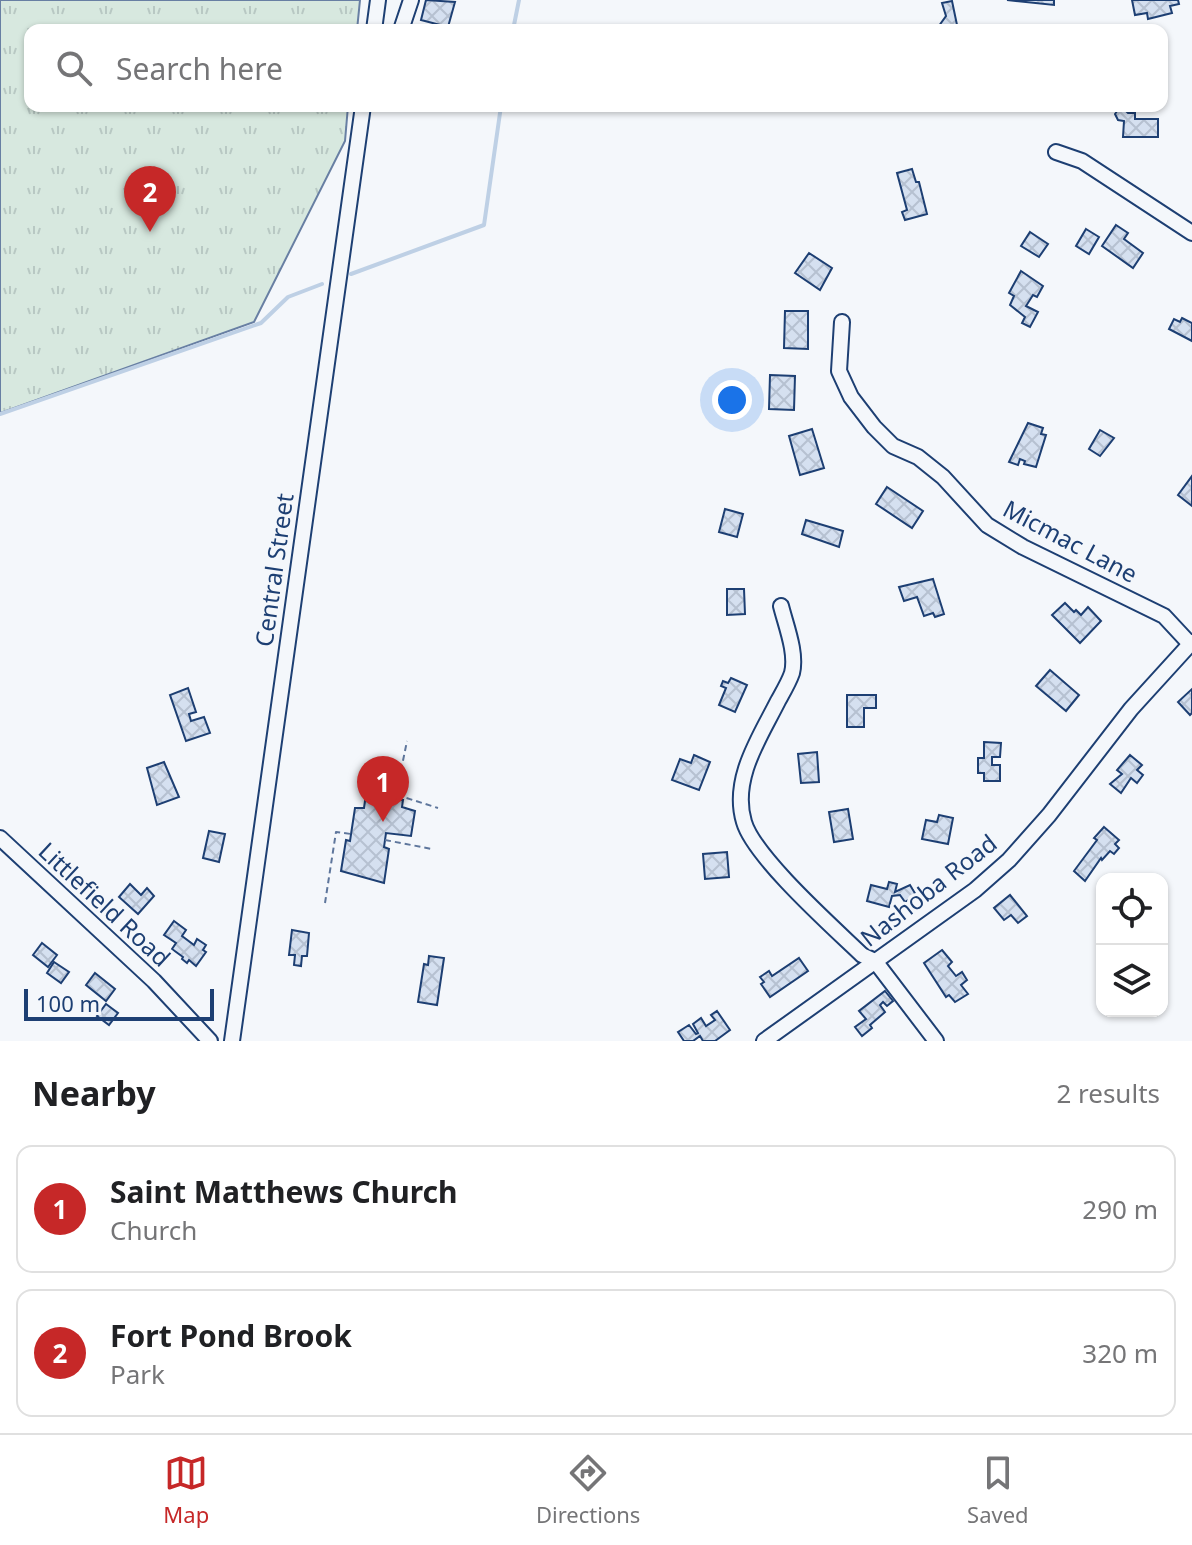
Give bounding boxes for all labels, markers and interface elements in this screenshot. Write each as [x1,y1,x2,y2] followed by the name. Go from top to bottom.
[24,24,1168,112] search box
[52,46,96,90] icon: search
[116,48,283,89] text: Search here
[124,166,176,232] pin: 2
[712,380,752,420] your location
[246,491,301,649] street label: Central Street
[998,491,1144,590] street label: Micmac Lane
[357,756,409,822] pin: 1
[853,826,1003,954] street label: Nashoba Road
[32,834,178,973] street label: Littlefield Road
[1096,873,1168,1017] map controls
[1096,873,1168,945] button: locate
[1096,945,1168,1017] button: layers
[24,985,214,1021] scale bar
[36,988,100,1018] text: 100 m
[32,1070,156,1116] text: Nearby
[1056,1075,1160,1111] text: 2 results
[110,1171,458,1212] text: Saint Matthews Church
[53,1191,67,1227] text: 1
[1082,1191,1158,1227] text: 290 m
[110,1212,197,1248] text: Church
[110,1315,352,1356] text: Fort Pond Brook
[53,1335,67,1371] text: 2
[1082,1335,1158,1371] text: 320 m
[110,1356,165,1392] text: Park
[163,1451,209,1529] tab: Map
[536,1451,640,1529] tab: Directions
[967,1451,1029,1529] tab: Saved

